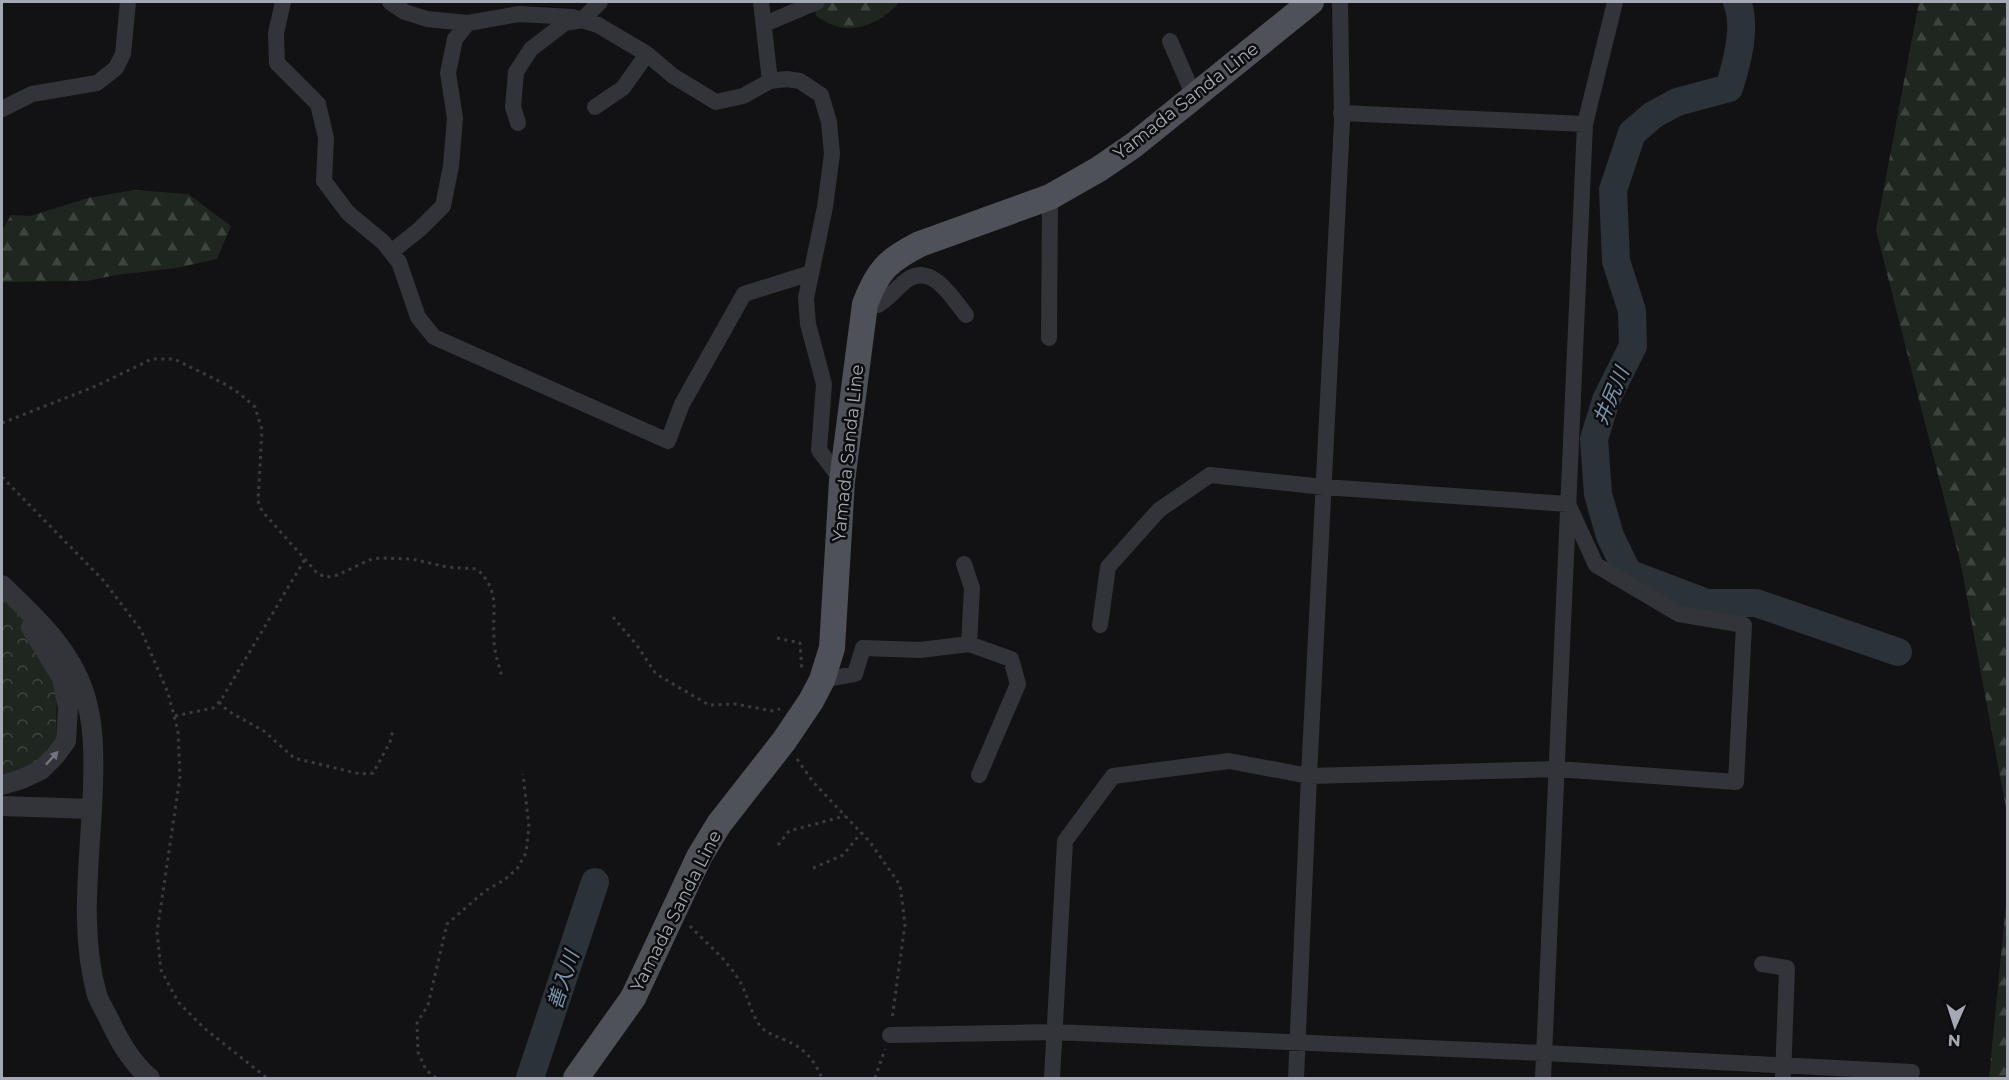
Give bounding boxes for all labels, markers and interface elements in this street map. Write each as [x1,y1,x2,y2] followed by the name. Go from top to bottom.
[1109,37,1263,164] street label: Yamada Sanda Line
[1588,362,1635,428] water label: 井尻川
[828,363,868,543] street label: Yamada Sanda Line
[45,751,59,766] one-way arrow
[626,827,726,995] street label: Yamada Sanda Line
[542,946,584,1012] water label: 善入川
[1925,996,1985,1056] north arrow
[1947,1031,1961,1050] text: N

